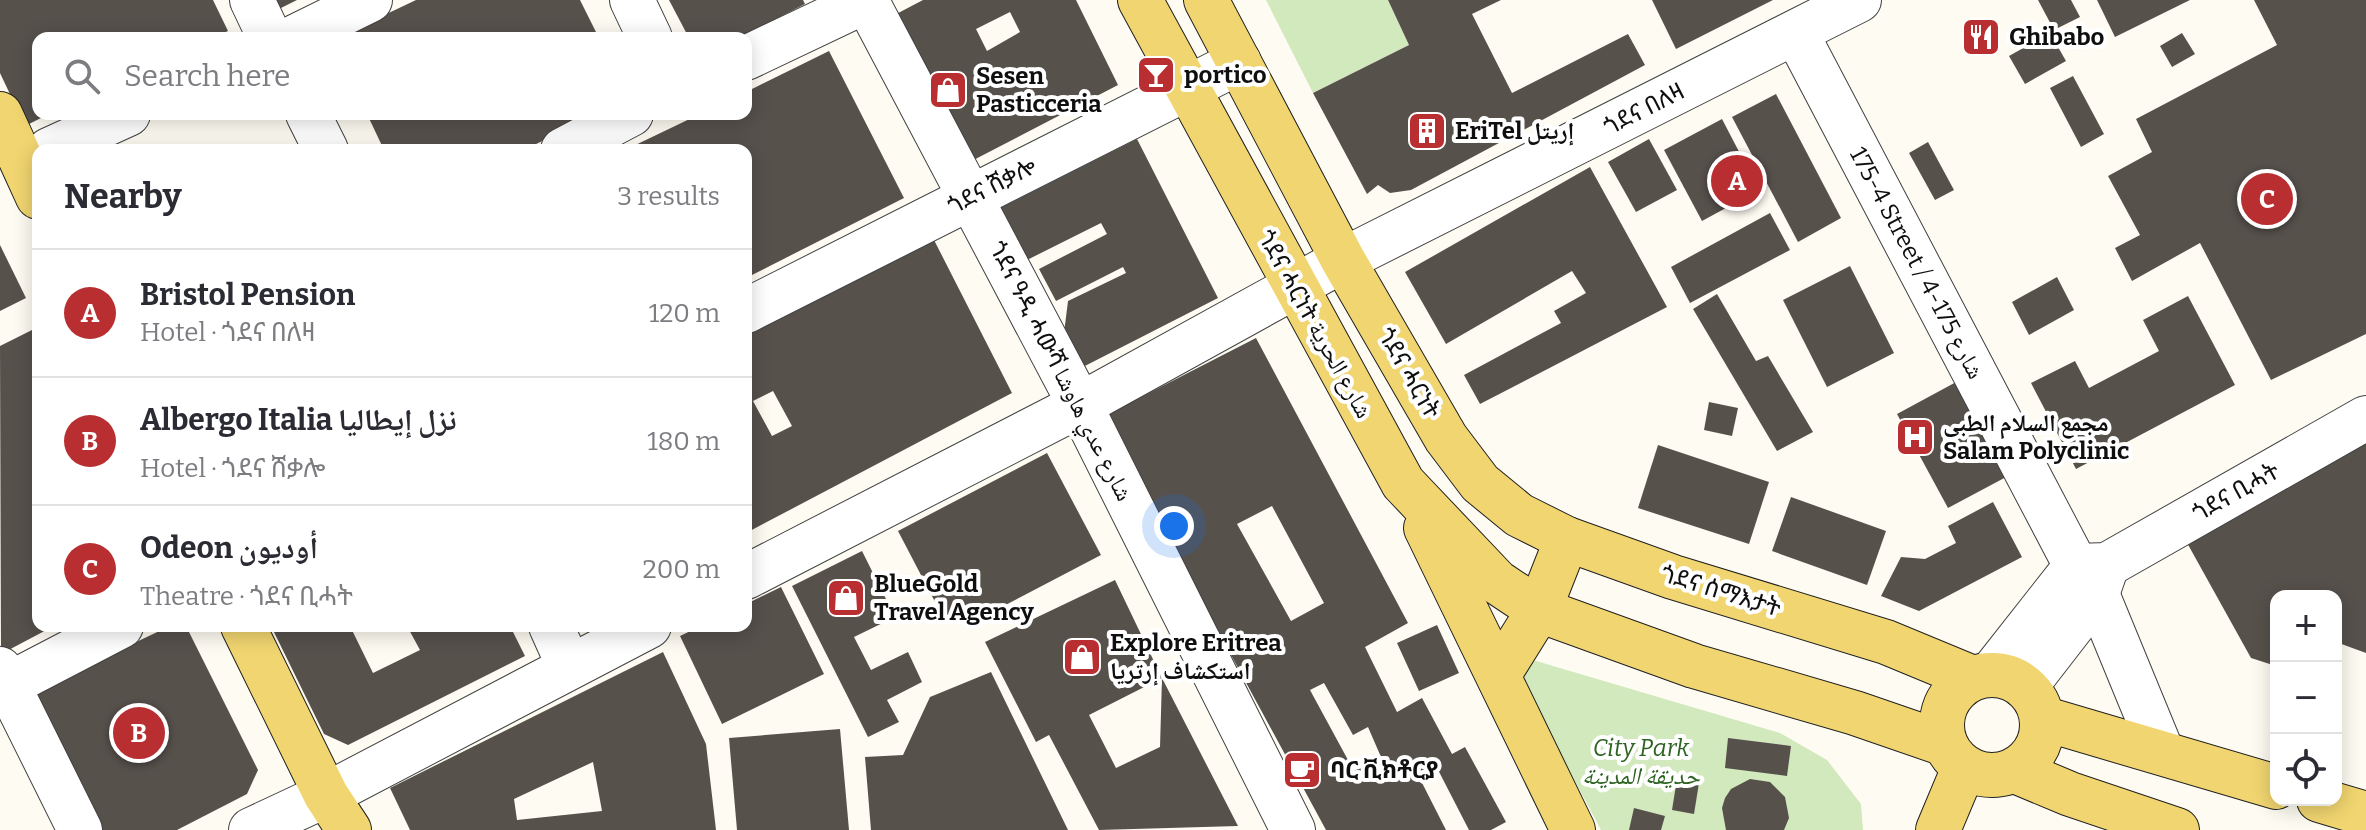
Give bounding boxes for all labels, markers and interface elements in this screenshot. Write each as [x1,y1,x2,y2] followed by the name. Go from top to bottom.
[1960,16,2002,58] restaurant icon: Ghibabo
[2009,23,2105,51] place label: Ghibabo
[32,32,752,120] search box
[60,54,104,98] icon: search
[1135,54,1177,96] bar icon: portico
[124,58,291,94] text: Search here
[1184,61,1267,89] place label: portico
[976,62,1102,118] place label: Sesen Pasticceria
[927,69,969,111] shop icon: Sesen Pasticceria
[1599,77,1689,141] street label: ጎደና በለዛ
[1406,110,1448,152] building icon: EriTel إريتل
[1455,117,1574,146] place label: EriTel إريتل
[1843,142,1990,384] street label: 175-4 Street / شارع 175-4
[1711,151,1763,211] pin: A
[943,152,1041,220] street label: ጎደና ሸቃሎ
[2241,169,2293,229] pin: C
[64,176,182,217] text: Nearby
[617,181,720,212] text: 3 results
[1251,225,1378,423] street label: ጎደና ሓርነት شارع الحرية
[979,237,1139,508] street label: ጎደና ዓዲ ሓውሻ شارع عدي هاوشا
[140,277,355,313] text: Bristol Pension
[81,298,99,329] text: A
[649,298,720,329] text: 120 m
[140,317,316,348] text: Hotel · ጎደና በለዛ
[1372,323,1446,424] street label: ጎደና ሓርነት
[140,402,456,438] text: Albergo Italia نزل إيطاليا
[1943,409,2130,465] place label: مجمع السلام الطبي Salam Polyclinic
[1894,416,1936,458] hospital icon: مجمع السلام الطبي Salam Polyclinic
[82,426,98,457] text: B
[647,426,720,457] text: 180 m
[140,453,326,484] text: Hotel · ጎደና ሸቃሎ
[2188,456,2285,527] street label: ጎደና ቢሓት
[1154,506,1194,546] your location
[140,530,318,566] text: Odeon أوديون
[82,554,98,585] text: C
[643,554,720,585] text: 200 m
[1658,560,1785,623] street label: ጎደና ሰማእታት
[874,570,1034,626] place label: BlueGold Travel Agency
[825,577,867,619] shop icon: BlueGold Travel Agency
[140,581,353,612] text: Theatre · ጎደና ቢሓት
[2270,590,2342,806] map controls
[2270,590,2342,662] button: +
[1110,629,1282,686] place label: Explore Eritrea استكشاف إرتريا
[1061,636,1103,678] shop icon: Explore Eritrea استكشاف إرتريا
[2270,662,2342,734] button: −
[113,703,165,763] pin: B
[1582,734,1701,790] park label: City Park حديقة المدينة
[2270,734,2342,806] button: locate
[1281,749,1323,791] cafe icon: ባር ቪክቶርያ
[1330,756,1438,784] place label: ባር ቪክቶርያ

